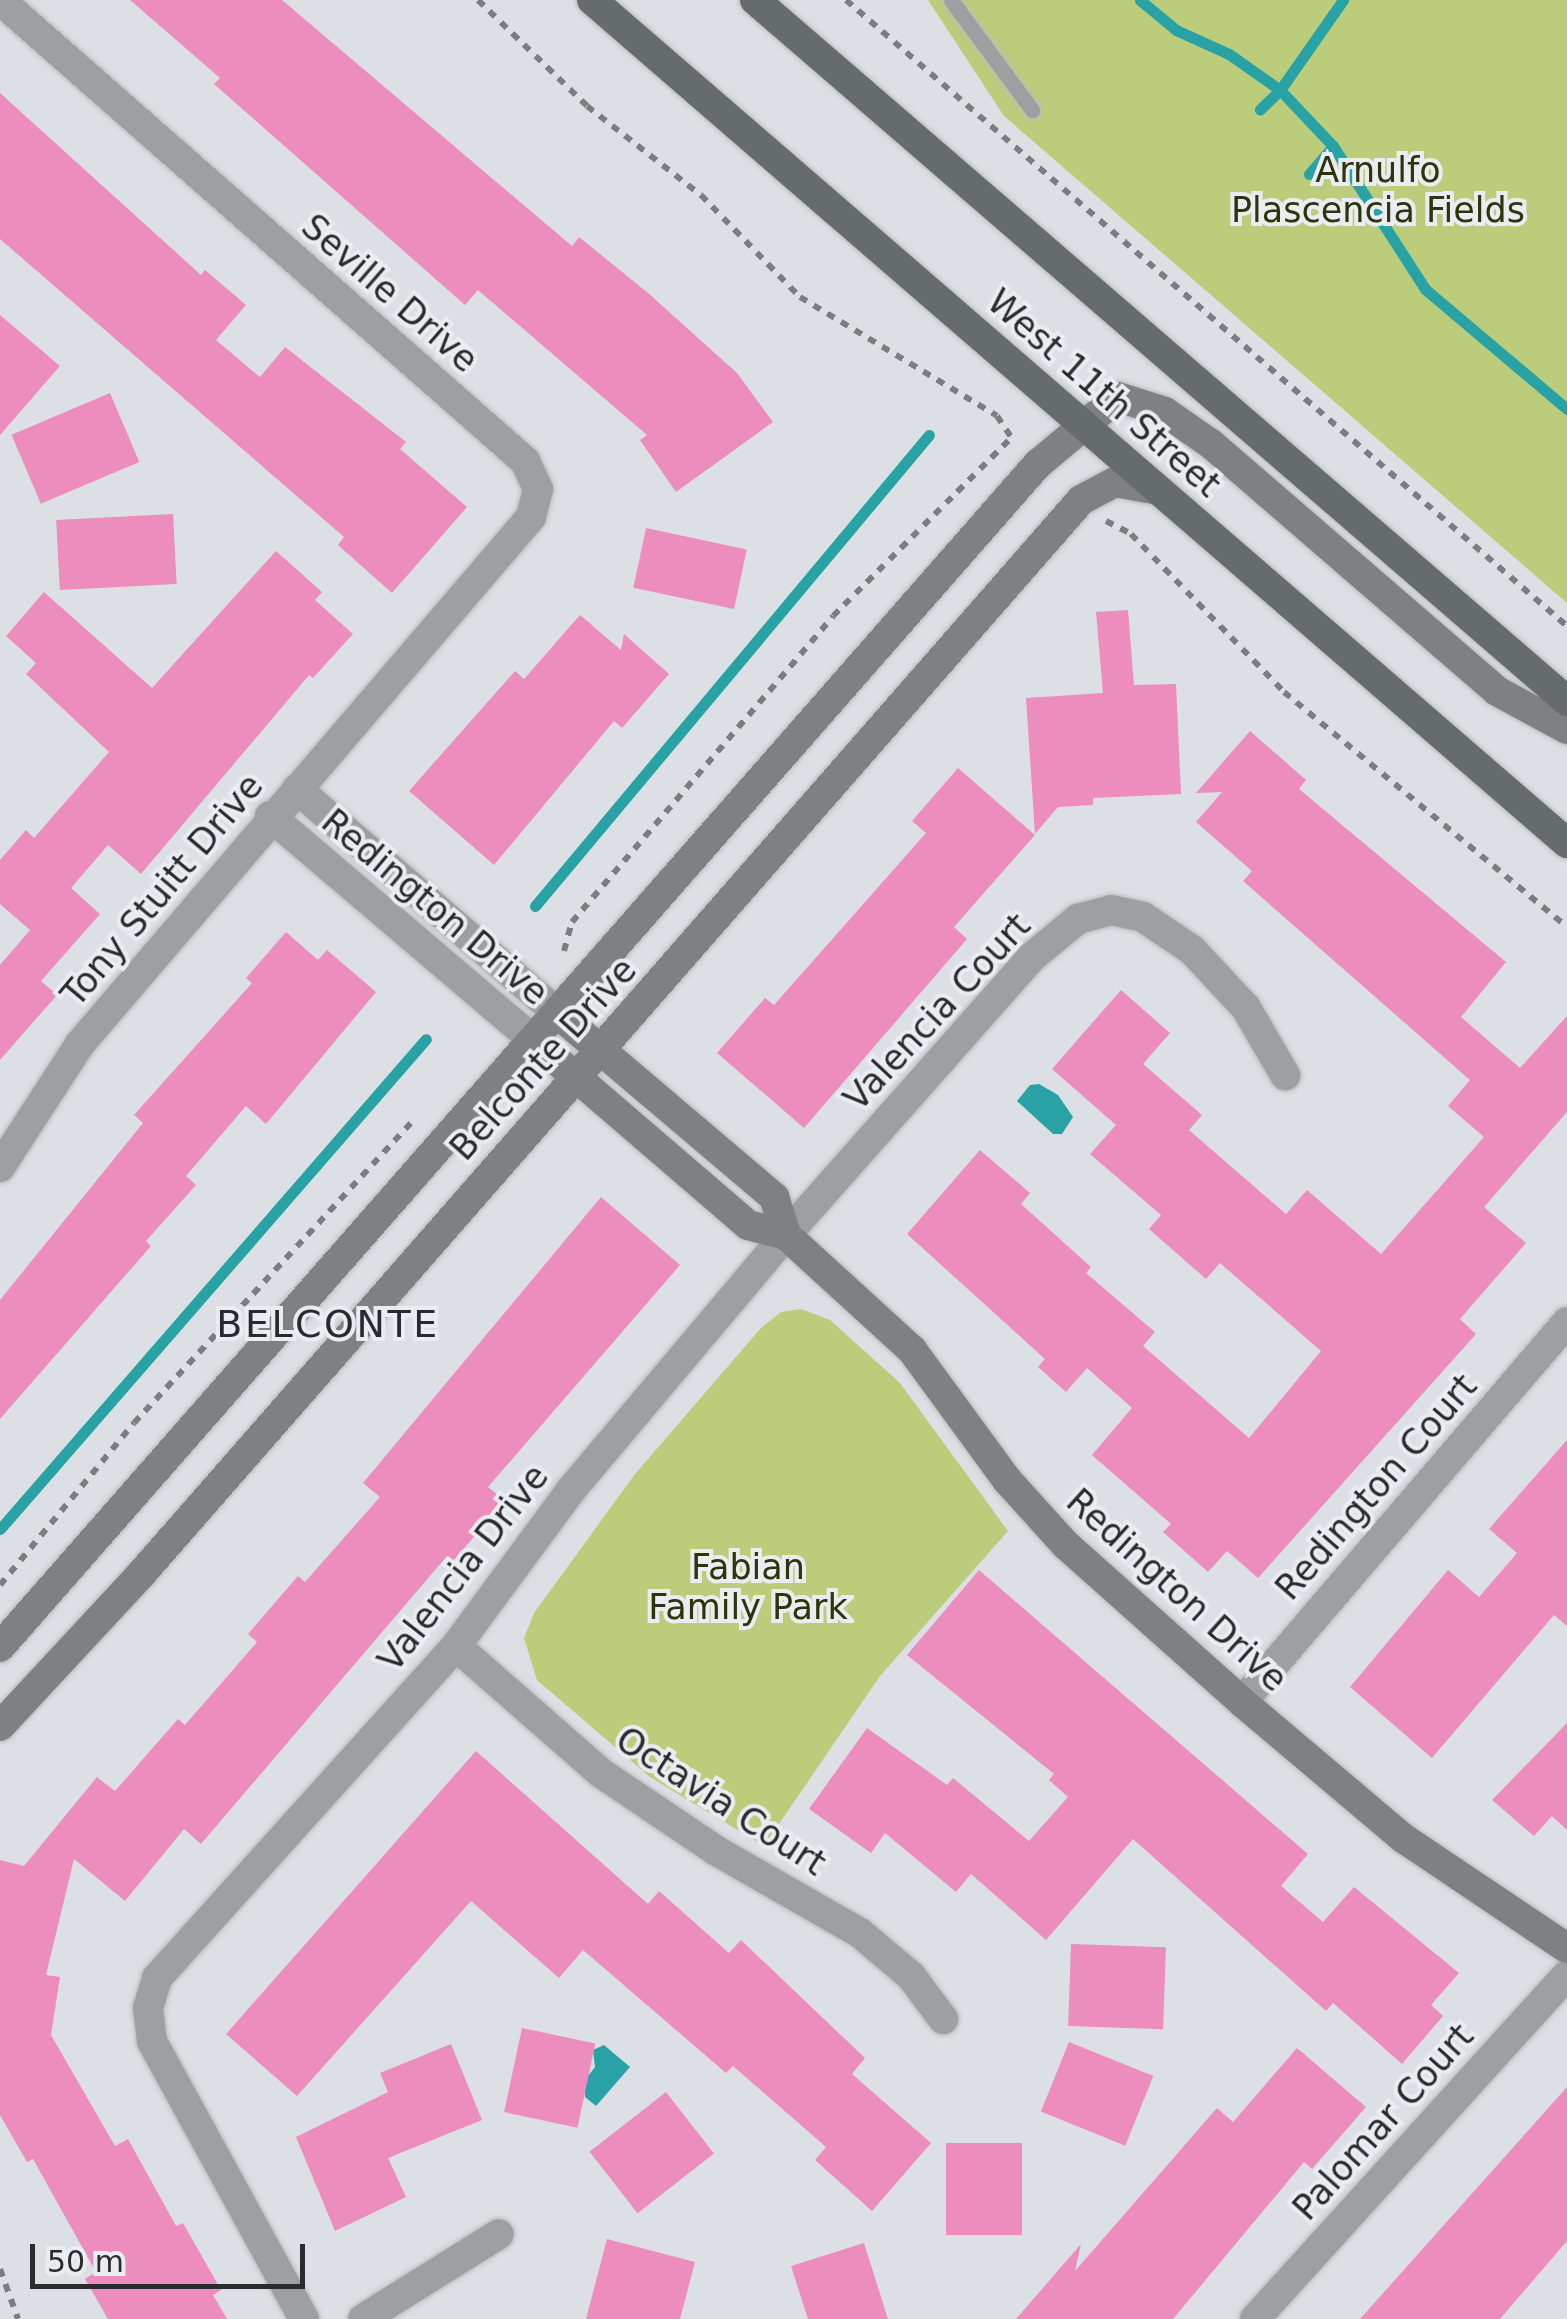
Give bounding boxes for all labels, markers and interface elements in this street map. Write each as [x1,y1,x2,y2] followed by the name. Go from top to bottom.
[1231,149,1525,231] park label: Arnulfo Plascencia Fields
[293,205,487,381] street label: Seville Drive
[979,280,1229,506] street label: West 11th Street
[53,765,271,1015] street label: Tony Stuitt Drive
[313,800,557,1014] street label: Redington Drive
[835,905,1039,1119] street label: Valencia Court
[441,949,645,1169] street label: Belconte Drive
[216,1302,440,1348] district label: BELCONTE
[1267,1366,1485,1608] street label: Redington Court
[369,1456,557,1680] street label: Valencia Drive
[1058,1480,1296,1700] street label: Redington Drive
[648,1546,848,1628] park label: Fabian Family Park
[608,1718,834,1884] street label: Octavia Court
[1284,2015,1482,2229] street label: Palomar Court
[35,2224,310,2286] scale bar
[47,2244,124,2279] text: 50 m

